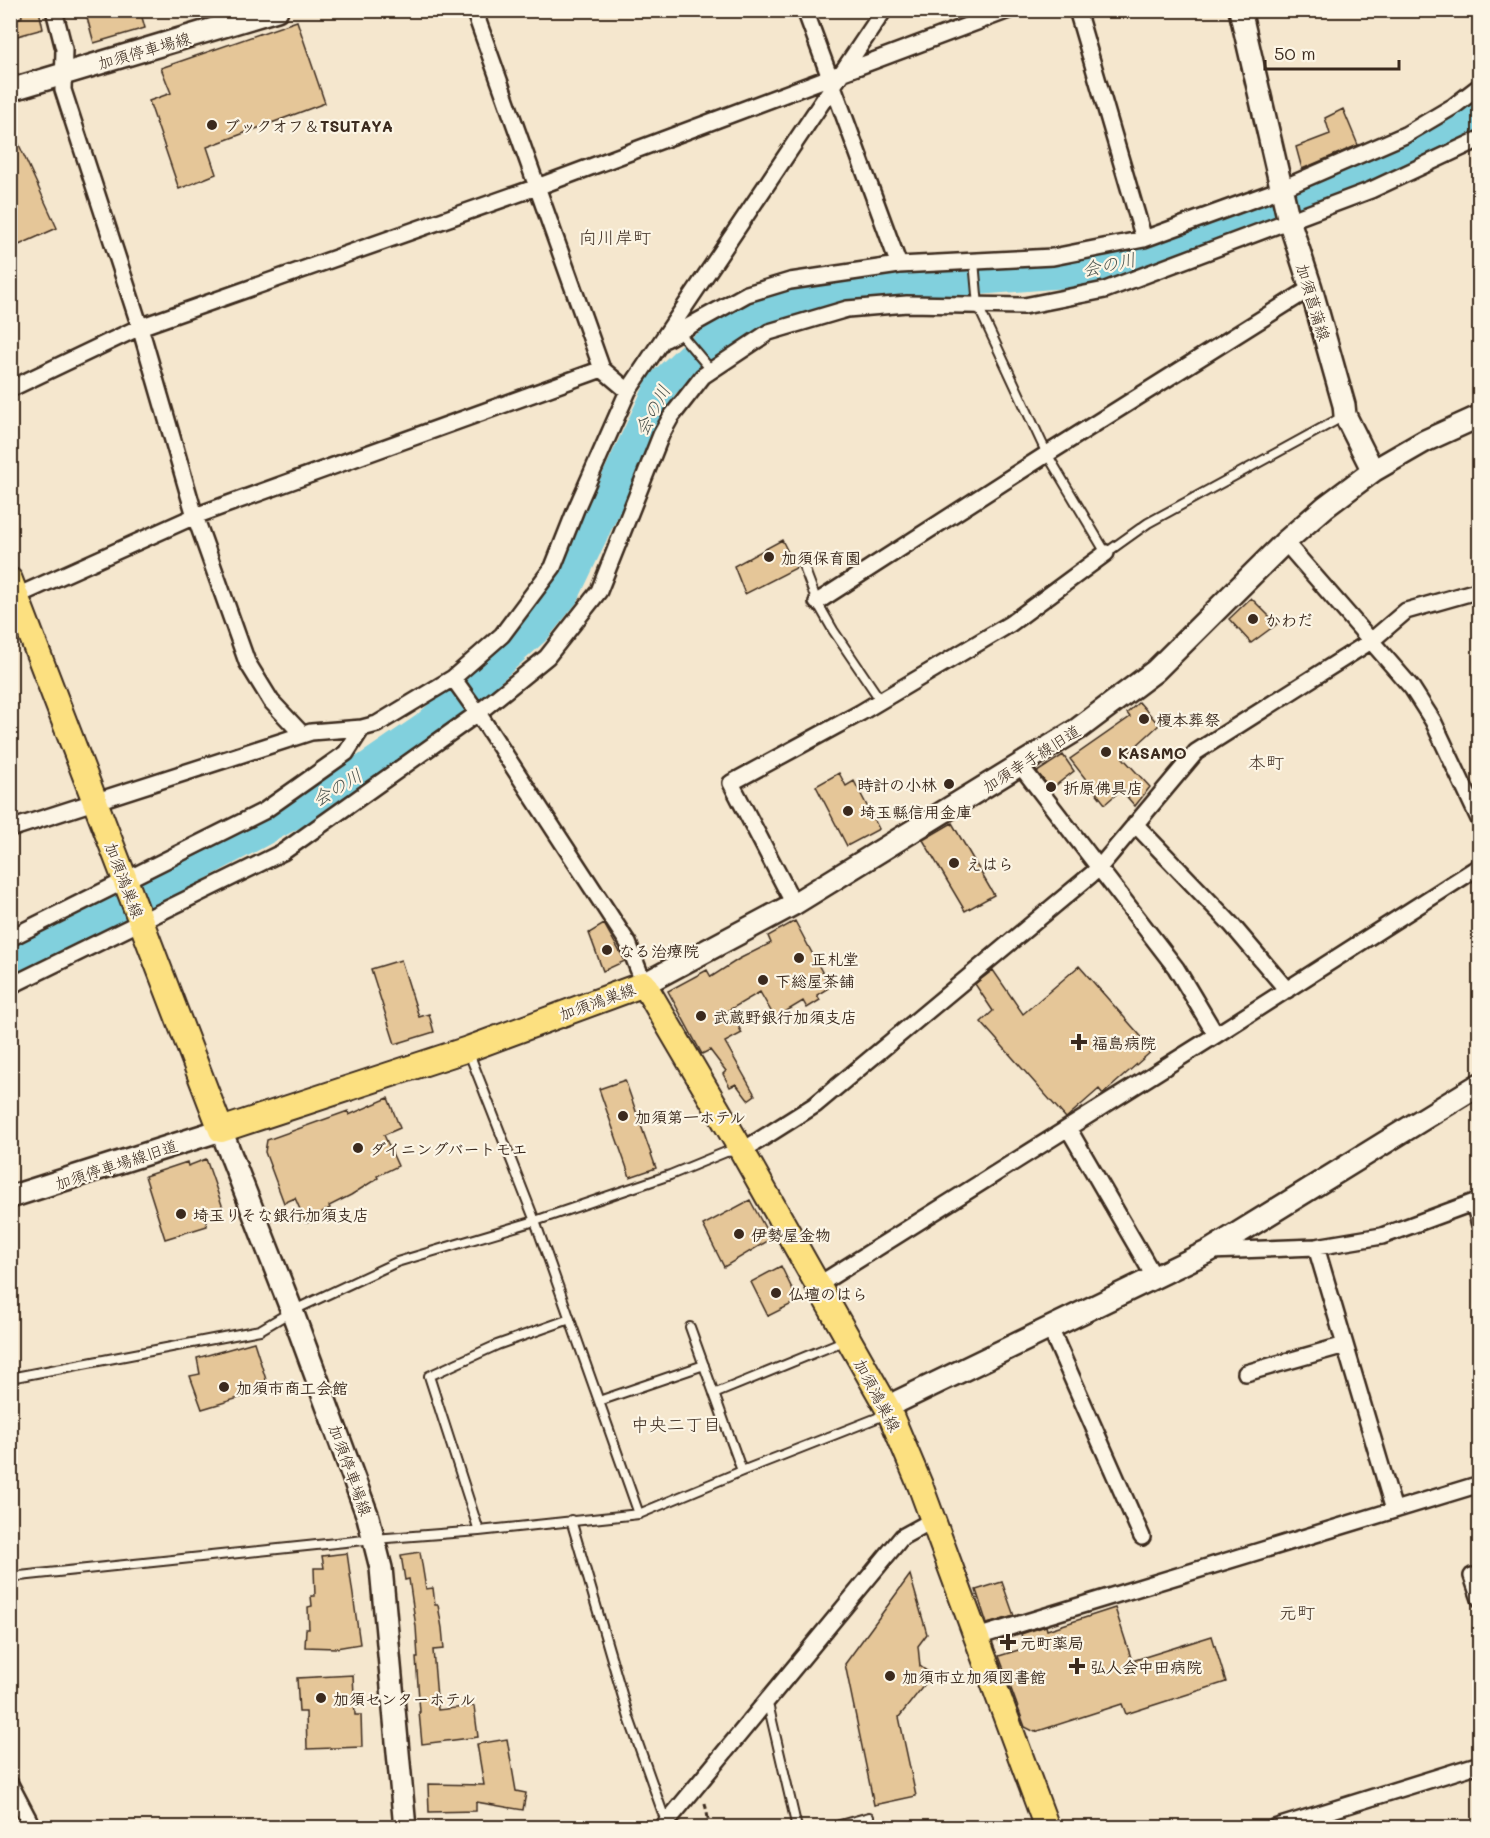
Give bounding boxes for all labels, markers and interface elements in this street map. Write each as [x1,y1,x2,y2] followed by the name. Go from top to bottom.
[95,27,193,73] street label: 加須停車場線
[1265,33,1398,71] scale bar
[1274,41,1316,65] text: 50 m
[224,115,393,136] place label: ブックオフ＆TSUTAYA
[205,118,219,132] marker: ブックオフ＆TSUTAYA
[579,225,651,249] district label: 向川岸町
[1080,247,1138,281] water label: 会の川
[1292,261,1336,343] street label: 加須菖蒲線
[629,381,675,439] water label: 会の川
[781,547,861,568] place label: 加須保育園
[762,550,776,564] marker: 加須保育園
[1265,609,1313,630] place label: かわだ
[1246,612,1260,626] marker: かわだ
[1156,709,1220,730] place label: 榎本葬祭
[1137,712,1151,726] marker: 榎本葬祭
[978,719,1084,797] street label: 加須幸手線旧道
[1118,742,1187,763] place label: KASAMO
[1099,745,1113,759] marker: KASAMO
[1248,750,1284,774] district label: 本町
[308,763,366,811] water label: 会の川
[857,774,937,795] place label: 時計の小林
[942,777,956,791] marker: 時計の小林
[1063,777,1143,798] place label: 折原佛具店
[1044,780,1058,794] marker: 折原佛具店
[860,801,972,822] place label: 埼玉縣信用金庫
[841,804,855,818] marker: 埼玉縣信用金庫
[101,839,149,921] street label: 加須鴻巣線
[966,853,1014,874] place label: えはら
[947,856,961,870] marker: えはら
[619,940,699,961] place label: なる治療院
[600,943,614,957] marker: なる治療院
[811,948,859,969] place label: 正札堂
[792,951,806,965] marker: 正札堂
[775,970,855,991] place label: 下総屋茶舗
[756,973,770,987] marker: 下総屋茶舗
[556,977,638,1025] street label: 加須鴻巣線
[713,1006,857,1027] place label: 武蔵野銀行加須支店
[694,1009,708,1023] marker: 武蔵野銀行加須支店
[1092,1032,1156,1053] place label: 福島病院
[1070,1033,1088,1051] marker: 福島病院
[635,1106,746,1127] place label: 加須第一ホテル
[616,1109,630,1123] marker: 加須第一ホテル
[52,1134,180,1194] street label: 加須停車場線旧道
[370,1138,527,1159] place label: ダイニングバートモエ
[351,1141,365,1155] marker: ダイニングバートモエ
[193,1204,369,1225] place label: 埼玉りそな銀行加須支店
[174,1207,188,1221] marker: 埼玉りそな銀行加須支店
[751,1224,831,1245] place label: 伊勢屋金物
[732,1227,746,1241] marker: 伊勢屋金物
[788,1283,868,1304] place label: 仏壇のはら
[769,1286,783,1300] marker: 仏壇のはら
[850,1355,906,1435] street label: 加須鴻巣線
[236,1377,348,1398] place label: 加須市商工会館
[217,1380,231,1394] marker: 加須市商工会館
[631,1412,721,1436] district label: 中央二丁目
[325,1421,377,1519] street label: 加須停車場線
[1279,1600,1315,1624] district label: 元町
[1020,1632,1084,1653] place label: 元町薬局
[1001,1635,1015,1649] marker: 元町薬局
[1090,1656,1202,1677] place label: 弘人会中田病院
[1068,1657,1086,1675] marker: 弘人会中田病院
[902,1666,1046,1687] place label: 加須市立加須図書館
[883,1669,897,1683] marker: 加須市立加須図書館
[333,1688,476,1709] place label: 加須センターホテル
[314,1691,328,1705] marker: 加須センターホテル

